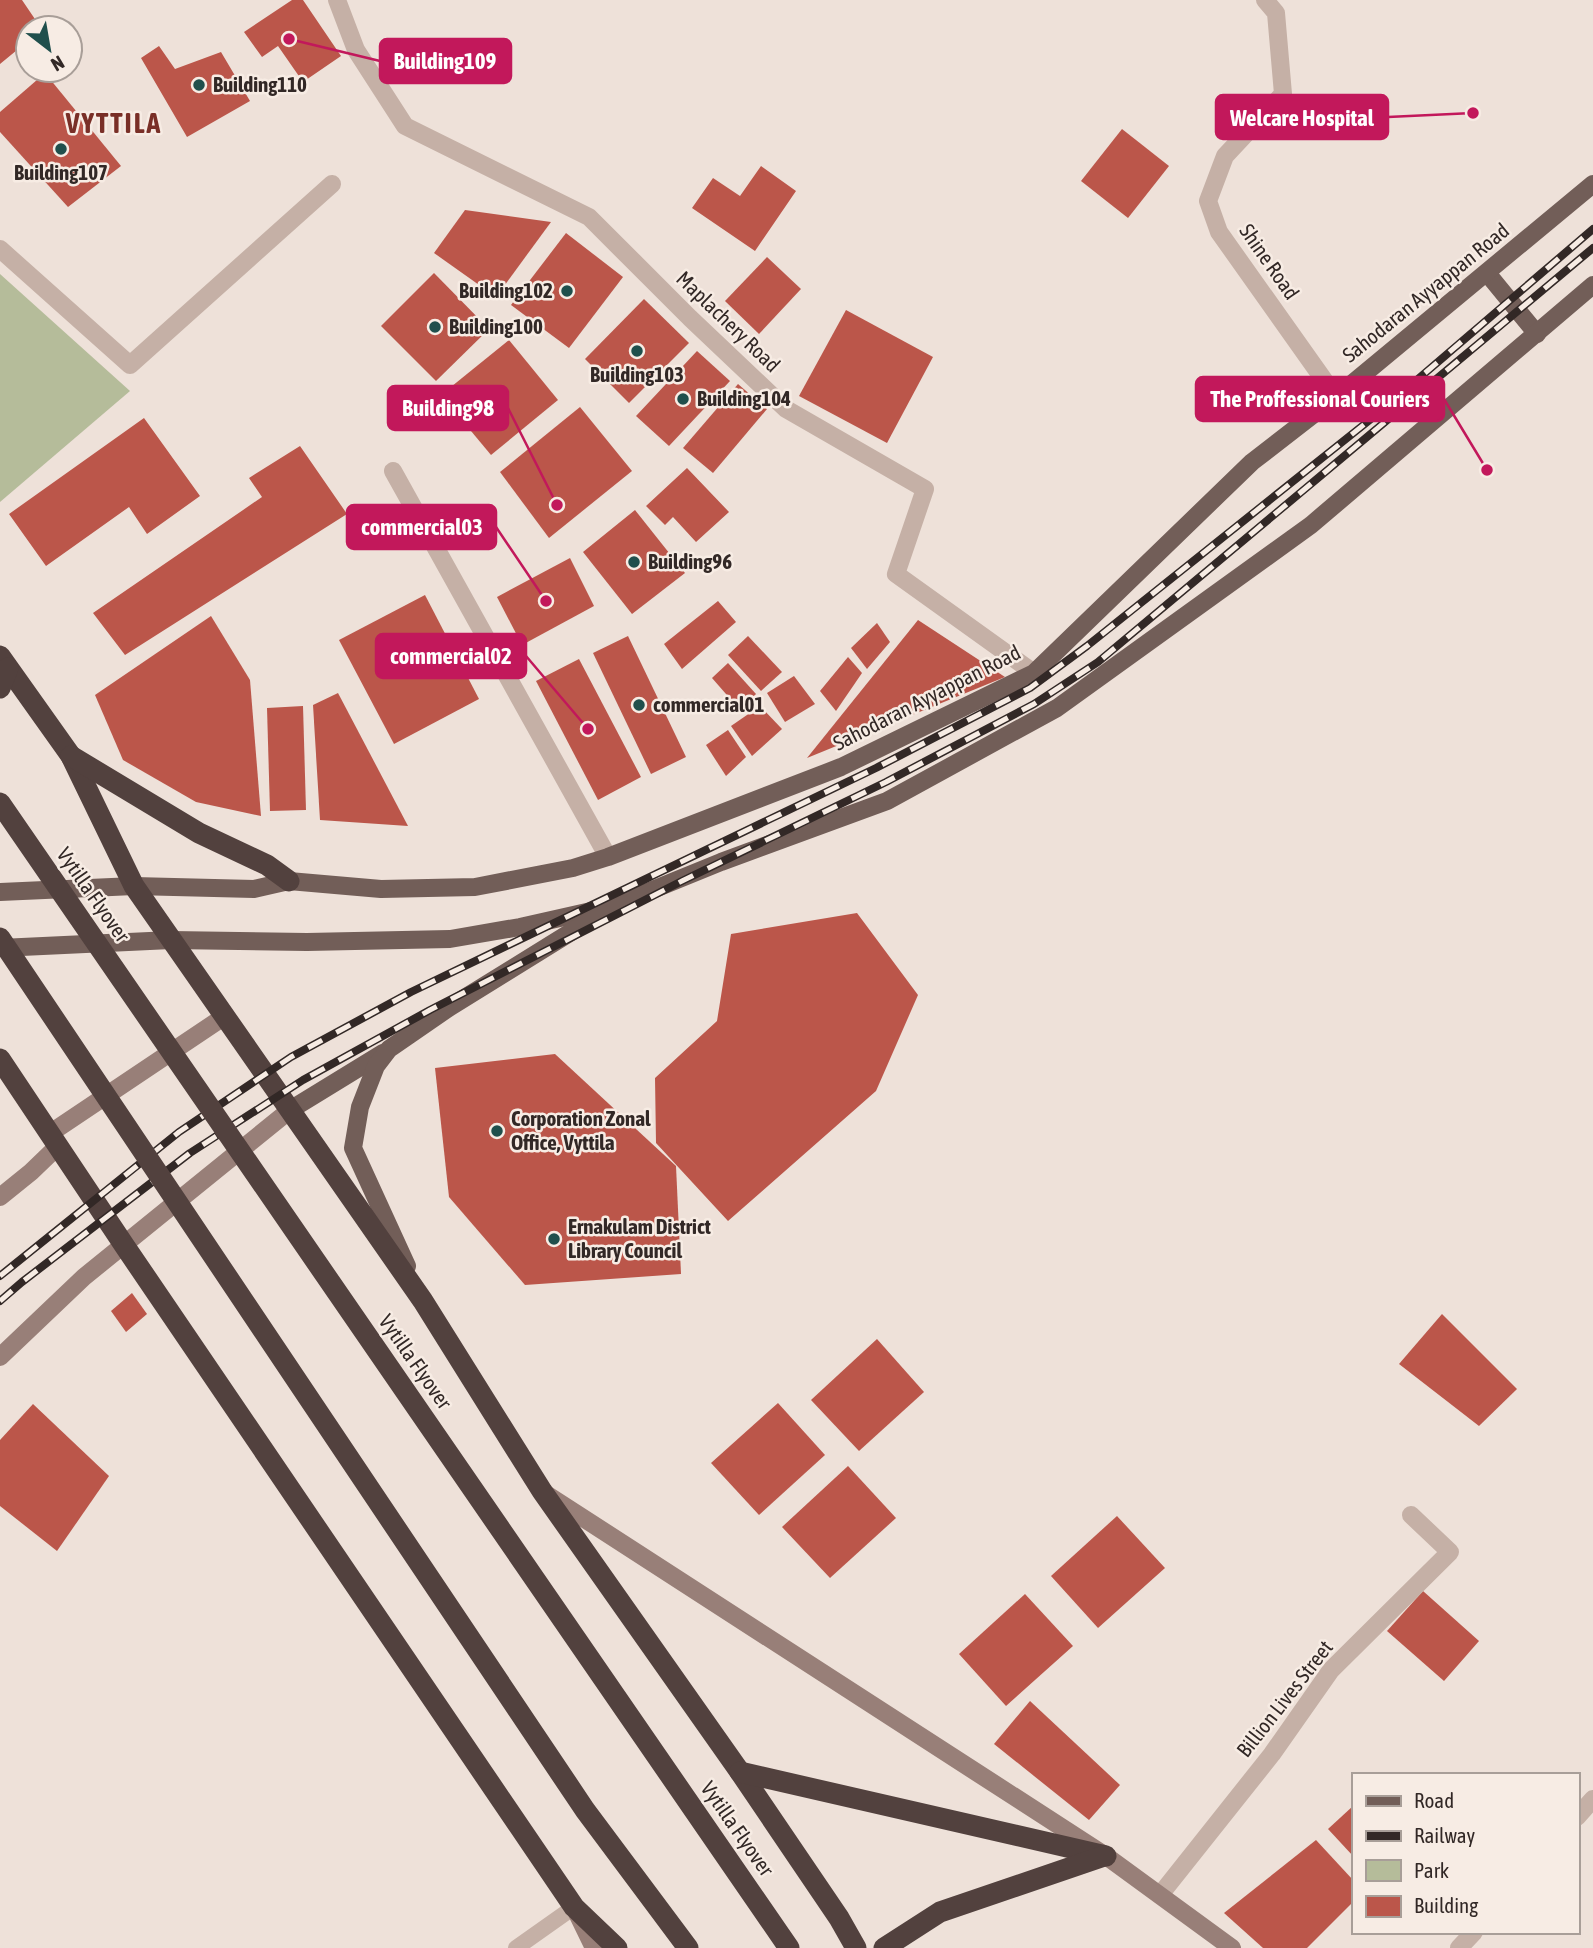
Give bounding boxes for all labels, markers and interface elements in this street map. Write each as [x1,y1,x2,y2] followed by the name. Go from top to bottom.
[14,14,84,84] north arrow
[380,39,511,83] callout: Building109
[394,48,497,74] text: Building109
[47,51,68,76] text: N
[213,72,307,96] place label: Building110
[191,77,207,93] marker: Building110
[1216,95,1388,139] callout: Welcare Hospital
[1229,105,1375,131] text: Welcare Hospital
[65,107,162,139] district label: VYTTILA
[53,141,69,157] marker: Building107
[14,160,108,184] place label: Building107
[1337,218,1513,367] street label: Sahodaran Ayyappan Road
[1235,219,1304,304] street label: Shine Road
[672,266,785,377] street label: Maplachery Road
[459,278,553,302] place label: Building102
[559,283,575,299] marker: Building102
[449,314,543,338] place label: Building100
[427,319,443,335] marker: Building100
[629,343,645,359] marker: Building103
[590,362,684,386] place label: Building103
[1196,377,1444,421] callout: The Proffessional Couriers
[388,386,508,430] callout: Building98
[697,386,791,410] place label: Building104
[1210,386,1430,412] text: The Proffessional Couriers
[675,391,691,407] marker: Building104
[402,395,494,421] text: Building98
[347,505,496,549] callout: commercial03
[361,514,483,540] text: commercial03
[648,549,732,573] place label: Building96
[626,554,642,570] marker: Building96
[376,634,526,678] callout: commercial02
[829,639,1024,755] street label: Sahodaran Ayyappan Road
[390,643,512,669] text: commercial02
[653,692,764,716] place label: commercial01
[631,697,647,713] marker: commercial01
[53,843,136,947] street label: Vytilla Flyover
[511,1106,651,1154] place label: Corporation Zonal Office, Vyttila
[489,1123,505,1139] marker: Corporation Zonal Office, Vyttila
[568,1214,711,1262] place label: Ernakulam District Library Council
[546,1231,562,1247] marker: Ernakulam District Library Council
[375,1310,458,1414] street label: Vytilla Flyover
[1231,1635,1337,1761] street label: Billion Lives Street
[1352,1773,1579,1934] legend
[697,1777,780,1881] street label: Vytilla Flyover
[1414,1788,1454,1812] text: Road
[1414,1823,1476,1847] text: Railway
[1414,1858,1449,1882] text: Park
[1414,1893,1478,1917] text: Building

